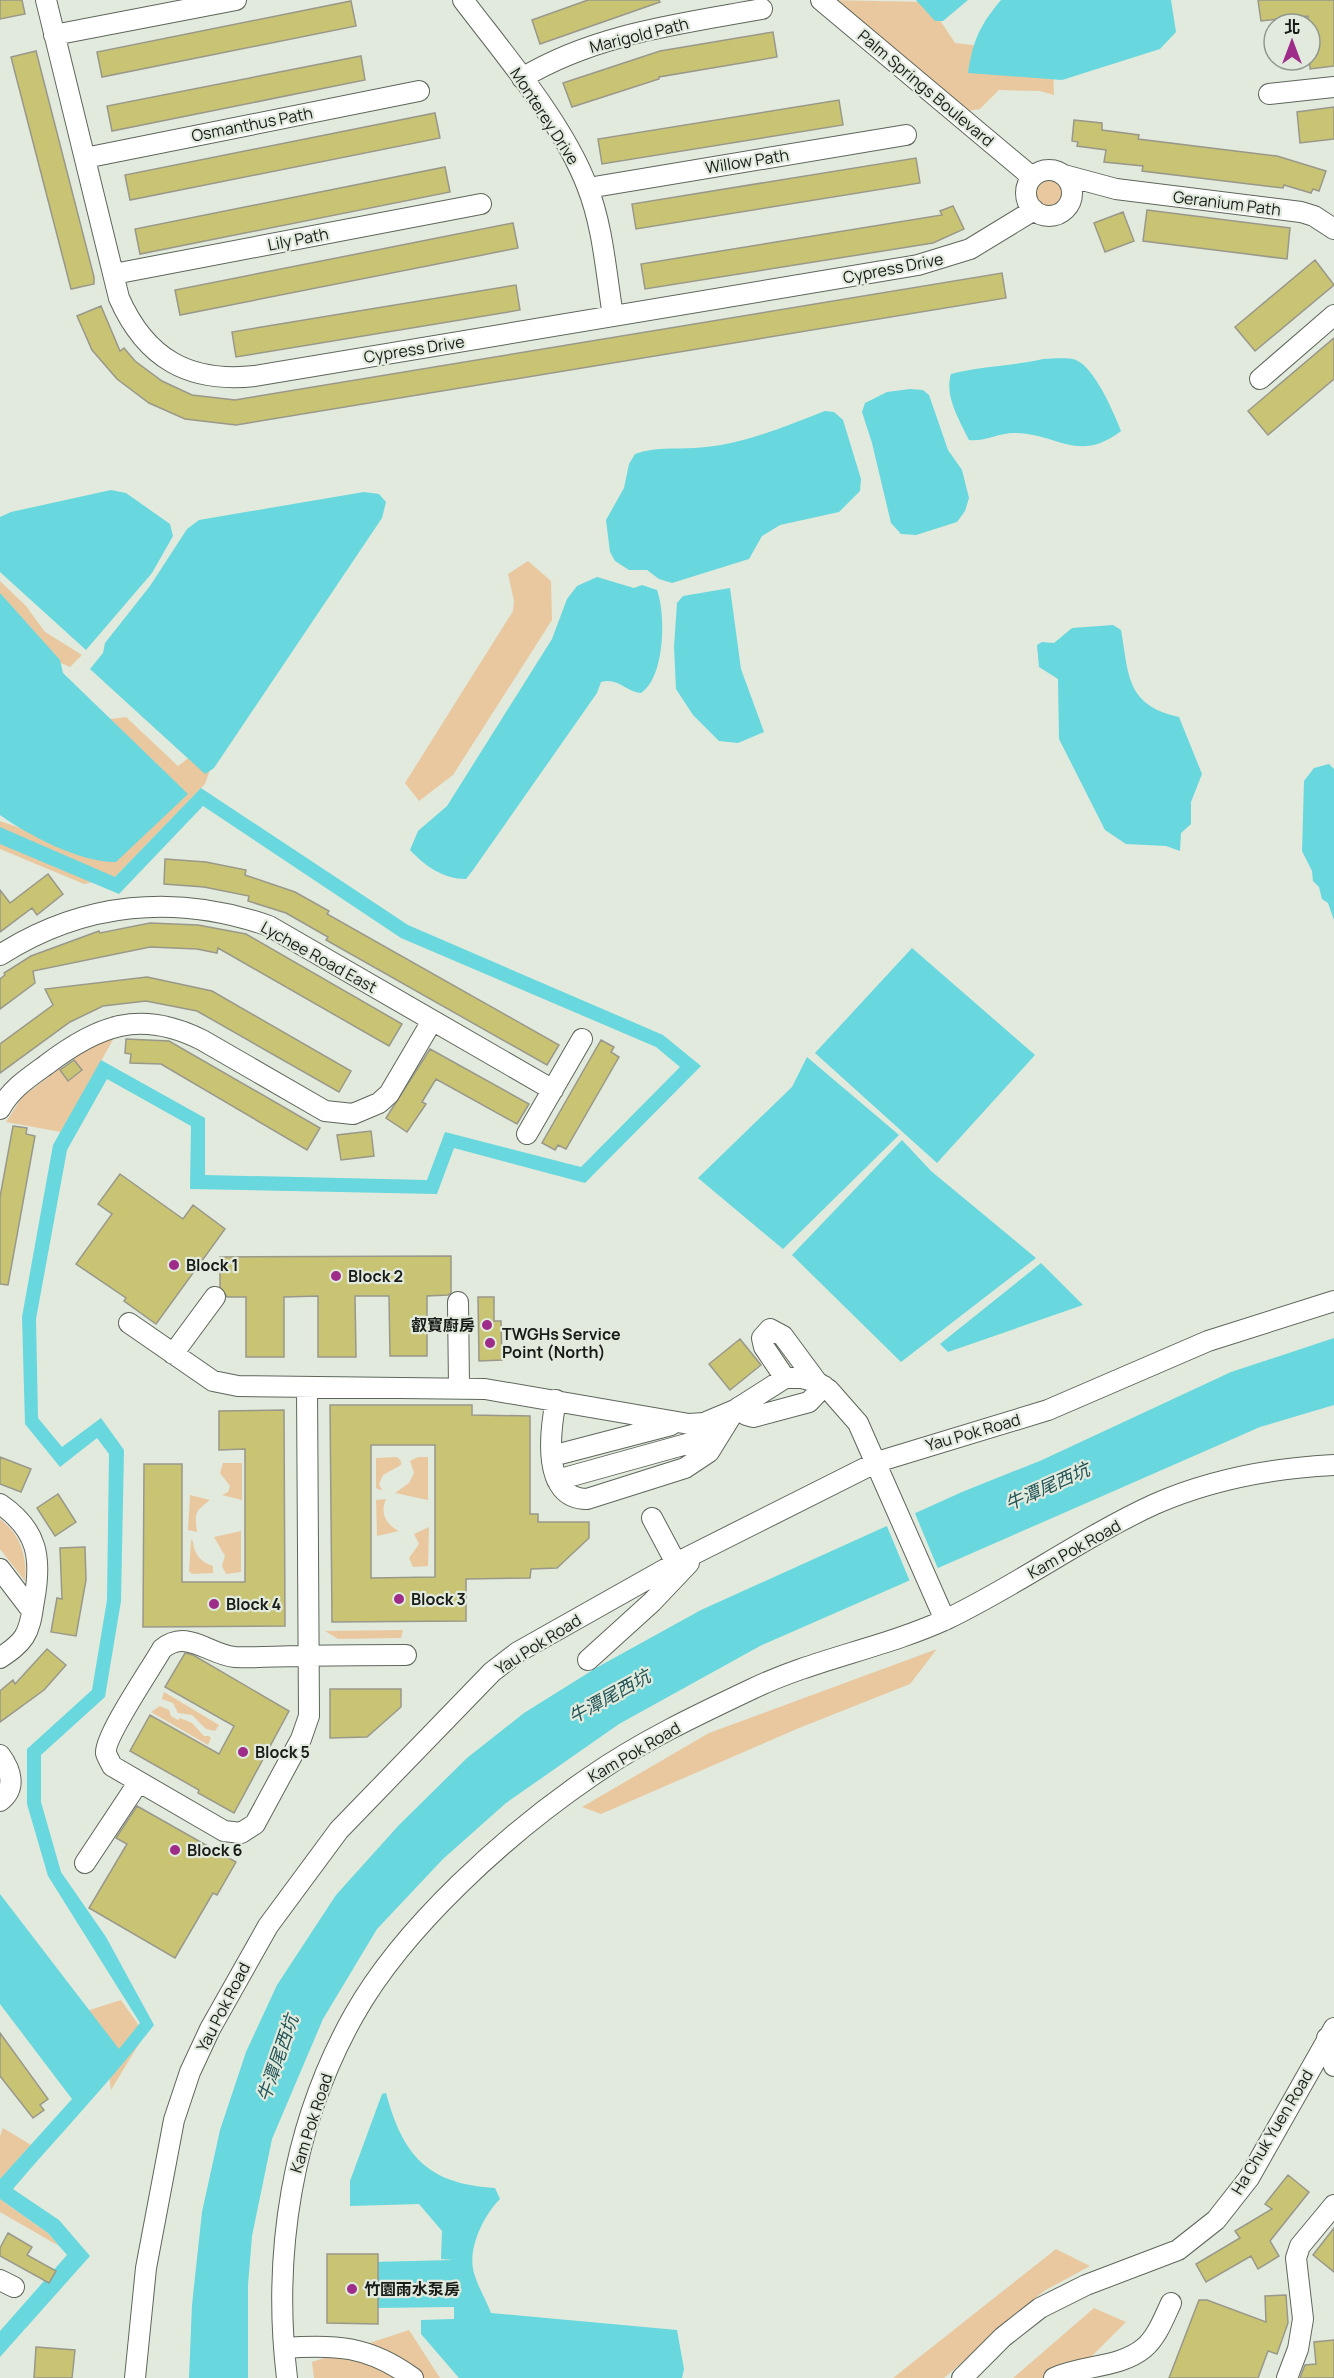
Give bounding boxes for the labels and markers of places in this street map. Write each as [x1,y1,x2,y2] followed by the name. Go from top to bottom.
[186,1254,239,1276] place label: Block 1
[167,1258,181,1272] marker: Block 1
[348,1265,403,1287] place label: Block 2
[329,1269,343,1283] marker: Block 2
[411,1314,475,1336] place label: 叡寶廚房
[480,1318,494,1332] marker: 叡寶廚房
[502,1323,621,1363] place label: TWGHs Service Point (North)
[483,1336,497,1350] marker: TWGHs Service Point (North)
[411,1588,466,1610] place label: Block 3
[392,1592,406,1606] marker: Block 3
[226,1593,281,1615] place label: Block 4
[207,1597,221,1611] marker: Block 4
[255,1741,310,1763] place label: Block 5
[236,1745,250,1759] marker: Block 5
[187,1839,242,1861] place label: Block 6
[168,1843,182,1857] marker: Block 6
[364,2278,460,2300] place label: 竹園雨水泵房
[345,2282,359,2296] marker: 竹園雨水泵房

